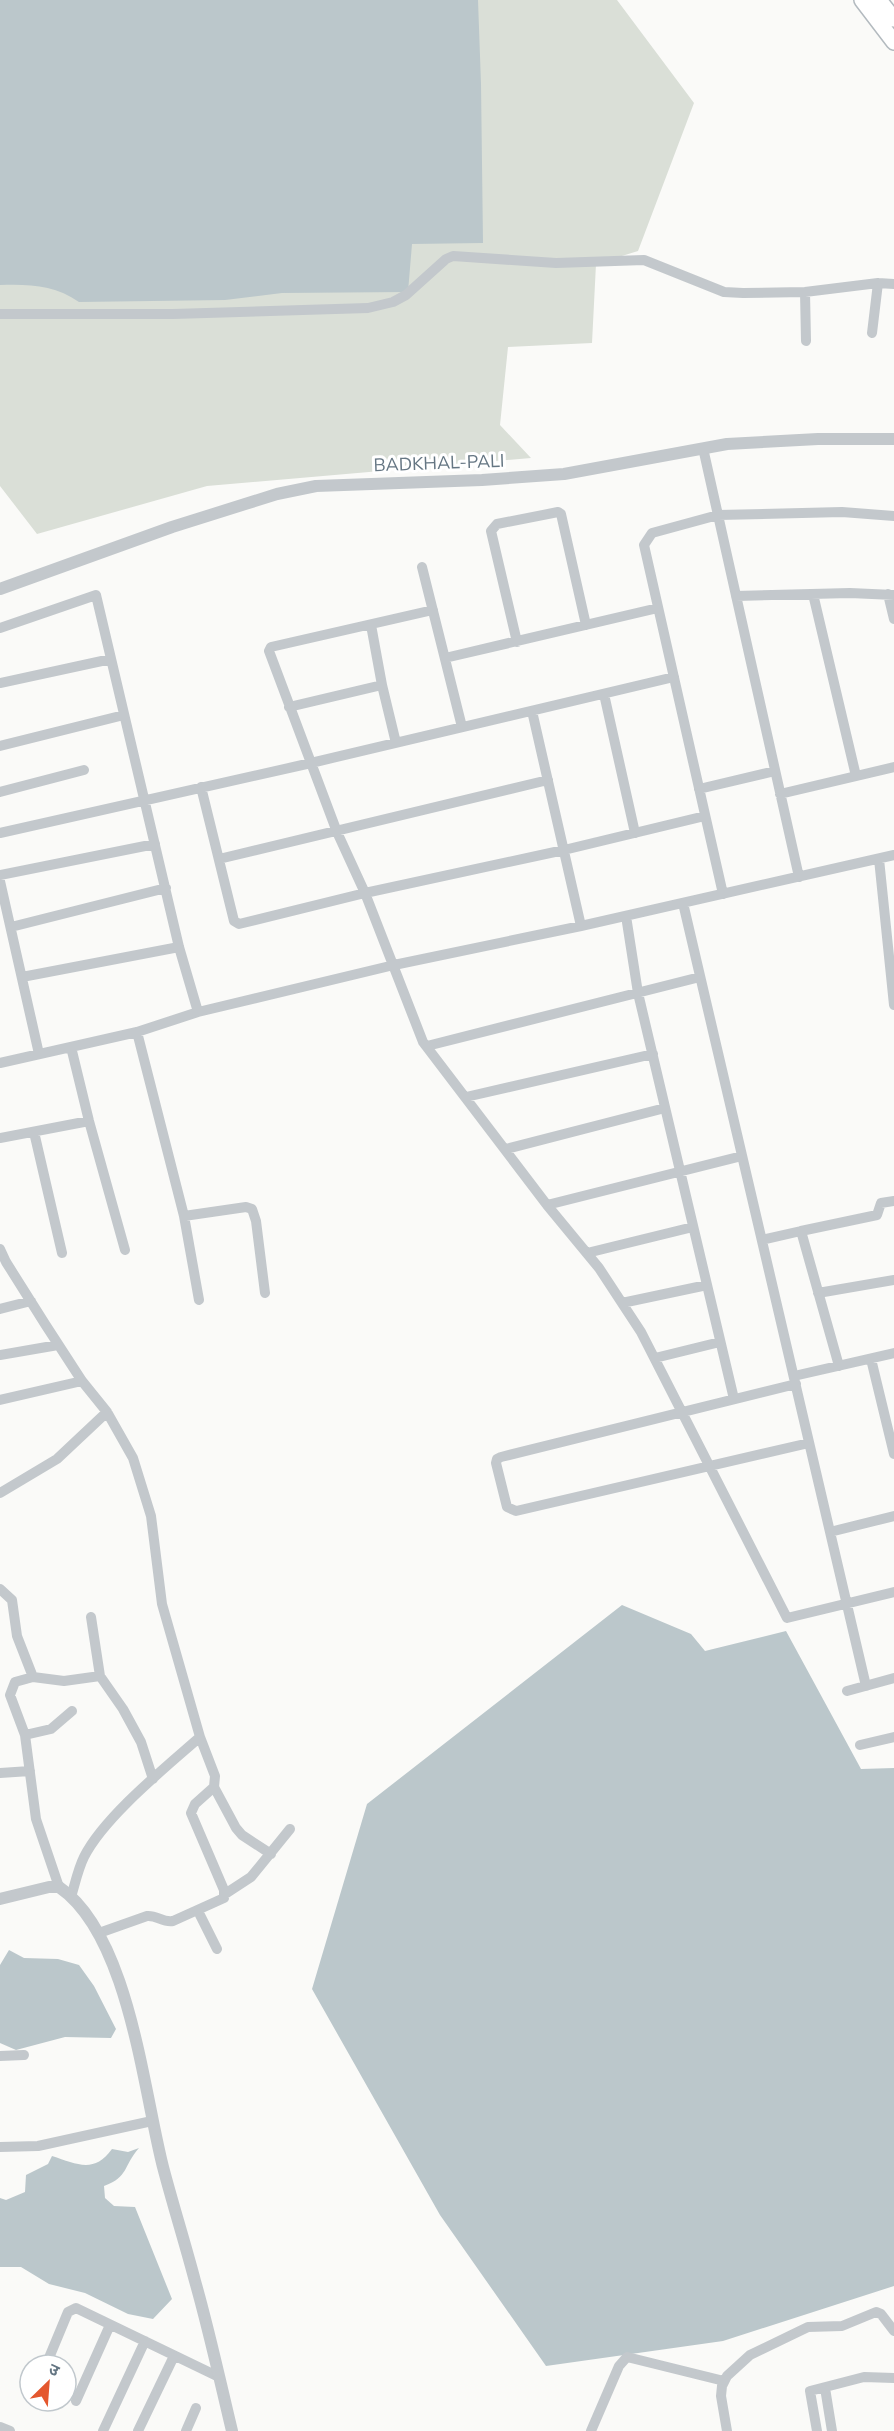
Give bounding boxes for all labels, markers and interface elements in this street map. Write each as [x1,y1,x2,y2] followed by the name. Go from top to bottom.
[373,449,505,477] street label: BADKHAL-PALI
[18,2353,78,2413] north arrow
[45,2358,63,2383] text: उ

